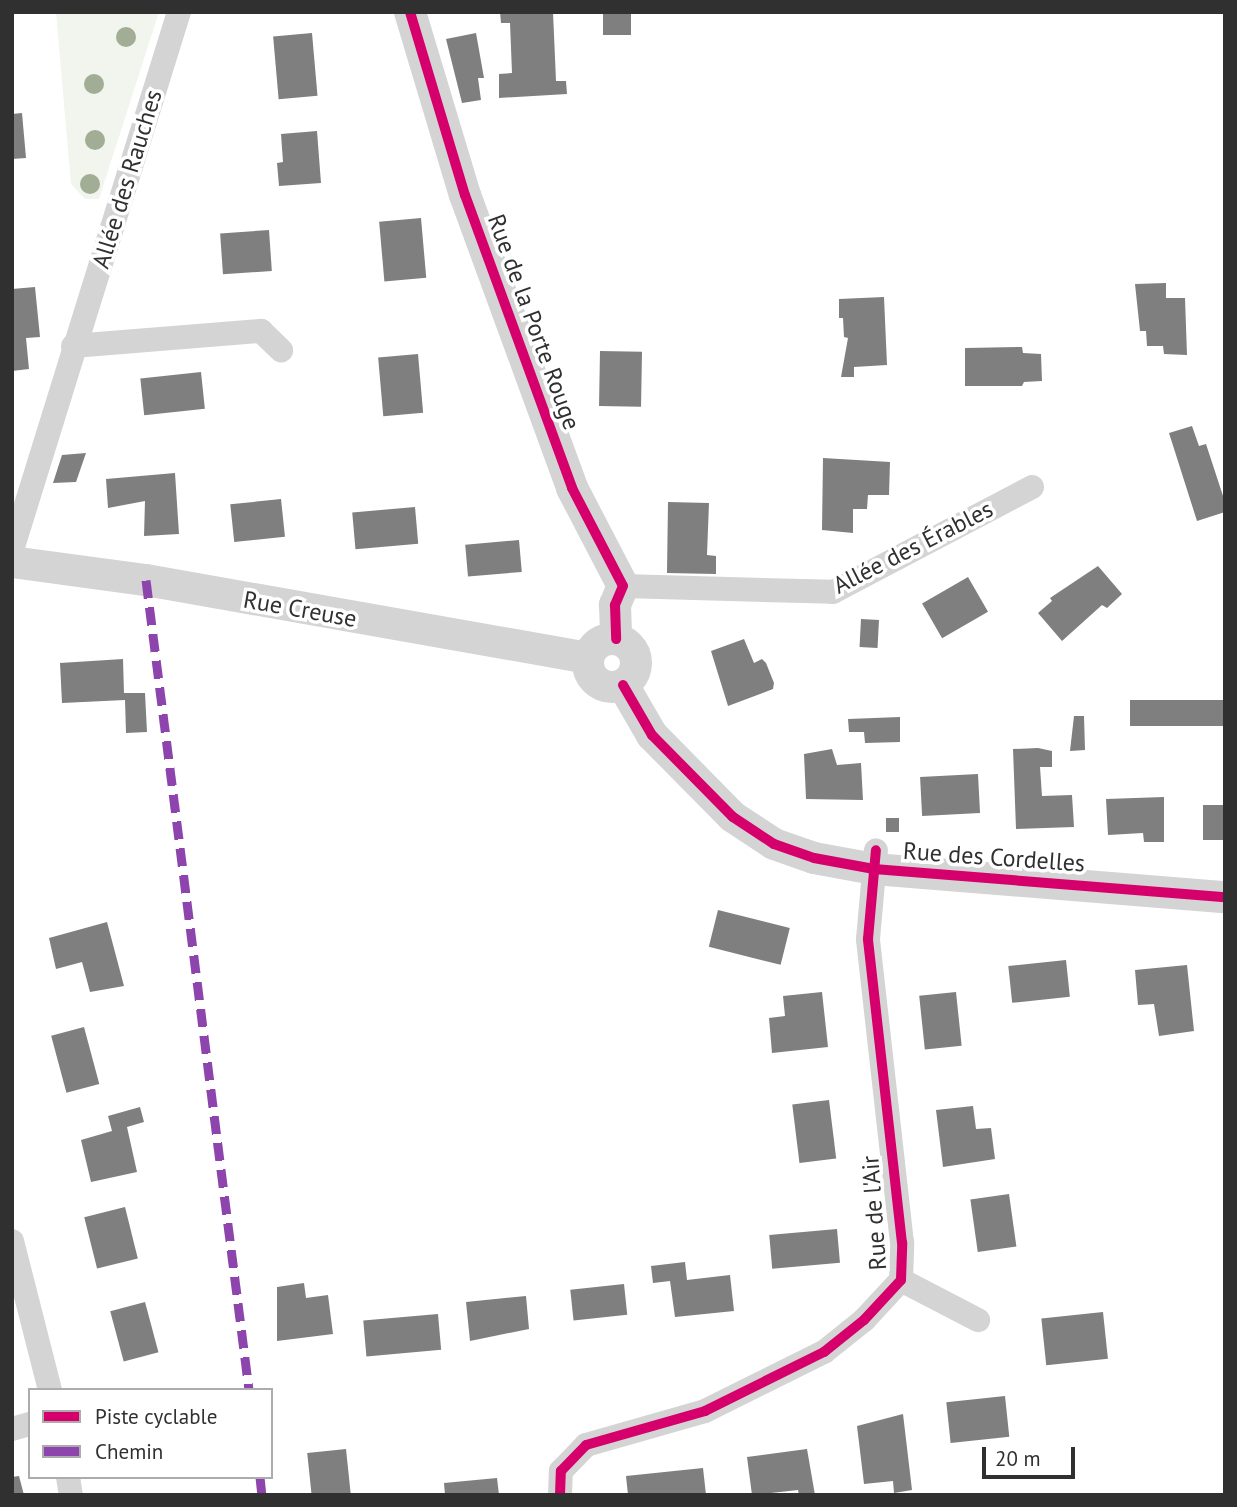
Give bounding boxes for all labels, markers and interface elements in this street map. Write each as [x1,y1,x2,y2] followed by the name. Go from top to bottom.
[86,86,168,272] street label: Allée des Rauches
[482,210,586,434] street label: Rue de la Porte Rouge
[828,494,998,600] street label: Allée des Érables
[241,585,359,633] street label: Rue Creuse
[902,836,1086,878] street label: Rue des Cordelles
[856,1155,892,1271] street label: Rue de l'Air
[28,1388,273,1479] legend
[95,1403,217,1430] text: Piste cyclable
[985,1434,1078,1478] scale bar
[95,1438,163,1465] text: Chemin
[995,1445,1041,1472] text: 20 m

